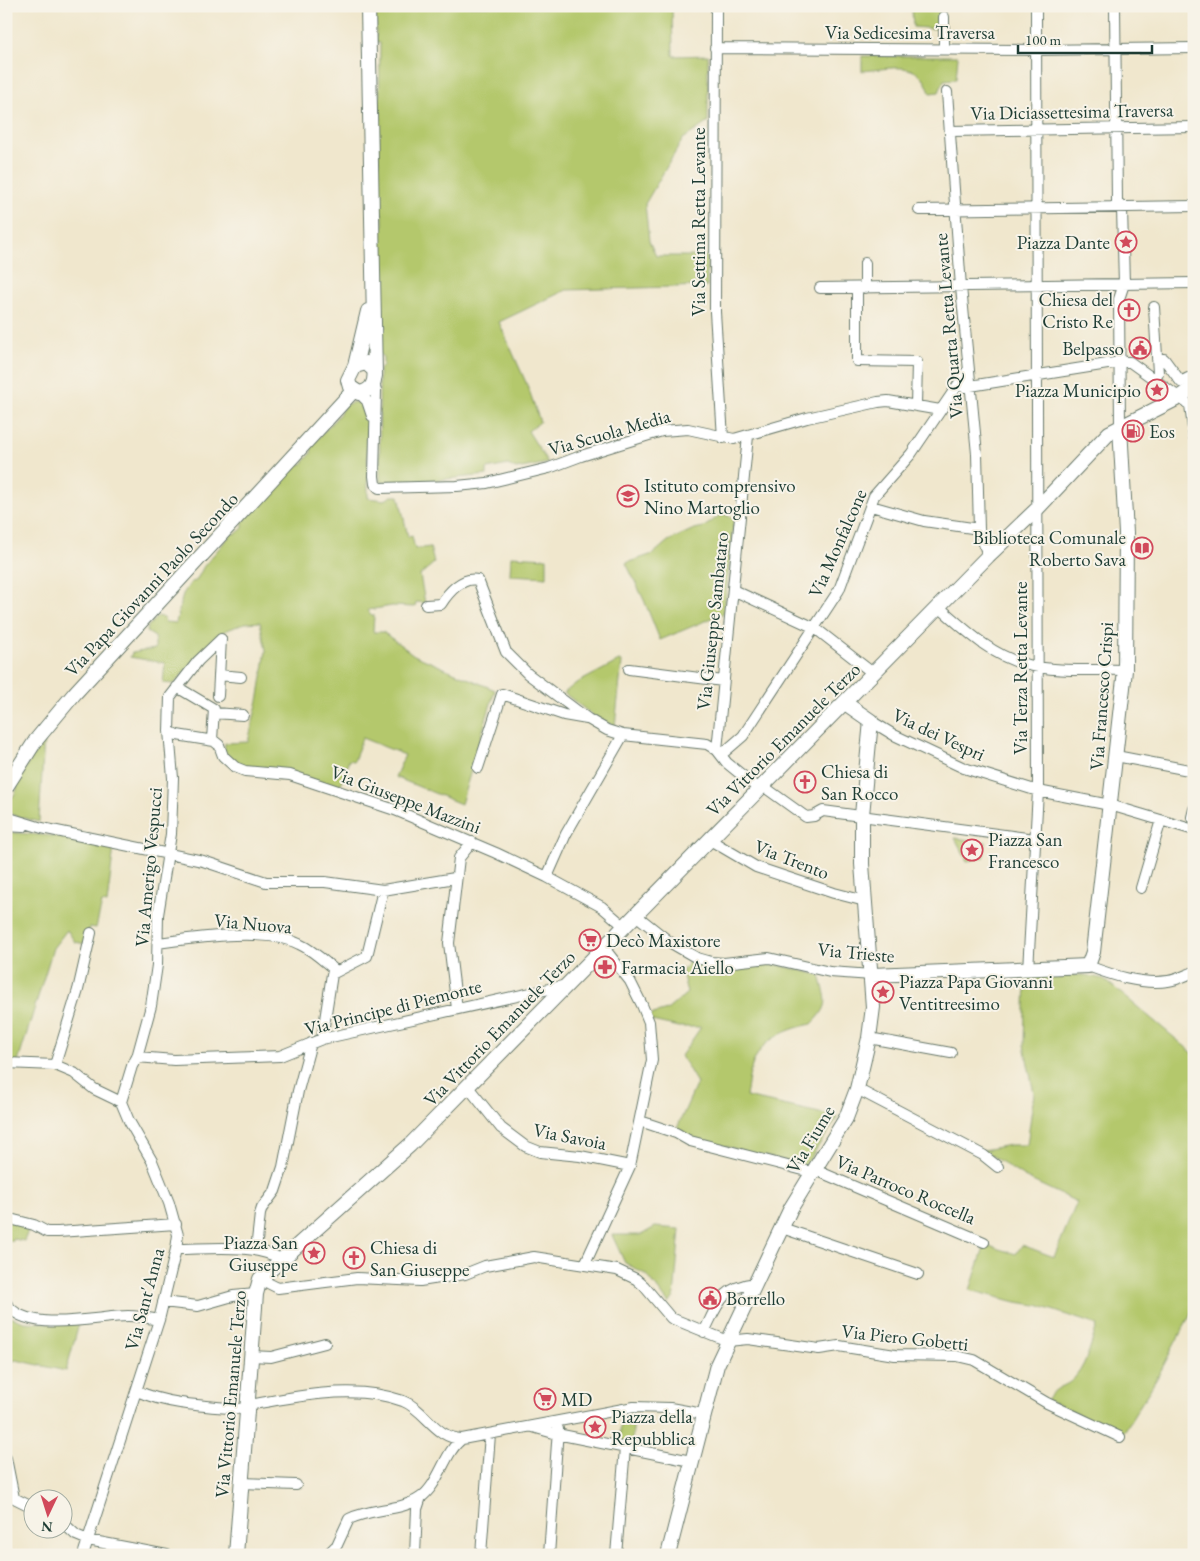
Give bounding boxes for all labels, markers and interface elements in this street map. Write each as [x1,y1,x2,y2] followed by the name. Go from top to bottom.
[825,20,995,45] street label: Via Sedicesima Traversa
[1018,22,1151,54] scale bar
[1025,30,1062,49] text: 100 m
[970,97,1174,126] street label: Via Diciassettesima Traversa
[686,127,711,317] street label: Via Settima Retta Levante
[1017,230,1110,255] place label: Piazza Dante
[1114,230,1138,254] place icon: Piazza Dante
[928,232,969,420] street label: Via Quarta Retta Levante
[1039,287,1113,334] place label: Chiesa del Cristo Re
[1117,298,1141,322] church icon: Chiesa del Cristo Re
[1062,336,1124,361] place label: Belpasso
[1128,336,1152,360] public building icon: Belpasso
[1015,378,1141,403] place label: Piazza Municipio
[1145,378,1169,402] place icon: Piazza Municipio
[545,403,673,462] street label: Via Scuola Media
[1121,419,1145,443] fuel station icon: Eos
[1149,419,1175,444] place label: Eos
[644,473,796,520] place label: Istituto comprensivo Nino Martoglio
[616,484,640,508] school or university icon: Istituto comprensivo Nino Martoglio
[802,485,873,602] street label: Via Monfalcone
[59,487,244,682] street label: Via Papa Giovanni Paolo Secondo
[973,525,1126,572] place label: Biblioteca Comunale Roberto Sava
[691,531,734,711] street label: Via Giuseppe Sambataro
[1130,536,1154,560] library icon: Biblioteca Comunale Roberto Sava
[1008,581,1033,755] street label: Via Terza Retta Levante
[1084,621,1119,771] street label: Via Francesco Crispi
[701,657,866,822] street label: Via Vittorio Emanuele Terzo
[889,702,989,767] street label: Via dei Vespri
[327,759,485,840] street label: Via Giuseppe Mazzini
[821,759,898,806] place label: Chiesa di San Rocco
[793,770,817,794] church icon: Chiesa di San Rocco
[129,786,168,948] street label: Via Amerigo Vespucci
[988,827,1063,874] place label: Piazza San Francesco
[751,834,833,885] street label: Via Trento
[960,838,984,862] place icon: Piazza San Francesco
[213,908,293,939] street label: Via Nuova
[578,928,602,952] supermarket icon: Decò Maxistore
[606,928,721,953] place label: Decò Maxistore
[816,937,895,968] street label: Via Trieste
[418,945,581,1112] street label: Via Vittorio Emanuele Terzo
[593,955,617,979] pharmacy icon: Farmacia Aiello
[621,955,734,980] place label: Farmacia Aiello
[899,969,1053,1016] place label: Piazza Papa Giovanni Ventitreesimo
[302,973,484,1042] street label: Via Principe di Piemonte
[871,980,895,1004] place icon: Piazza Papa Giovanni Ventitreesimo
[780,1101,840,1178] street label: Via Fiume
[531,1117,609,1156] street label: Via Savoia
[832,1149,980,1230] street label: Via Parroco Roccella
[224,1230,298,1277] place label: Piazza San Giuseppe
[370,1235,469,1282] place label: Chiesa di San Giuseppe
[302,1241,326,1265] place icon: Piazza San Giuseppe
[119,1245,170,1353] street label: Via Sant'Anna
[342,1246,366,1270] church icon: Chiesa di San Giuseppe
[698,1286,722,1310] public building icon: Borrello
[726,1286,785,1311] place label: Borrello
[209,1289,252,1499] street label: Via Vittorio Emanuele Terzo
[840,1318,970,1357] street label: Via Piero Gobetti
[533,1387,557,1411] supermarket icon: MD
[561,1387,592,1412] place label: MD
[611,1404,696,1451] place label: Piazza della Repubblica
[583,1415,607,1439] place icon: Piazza della Repubblica
[22,1488,72,1538] north arrow
[40,1518,53,1536] text: N

